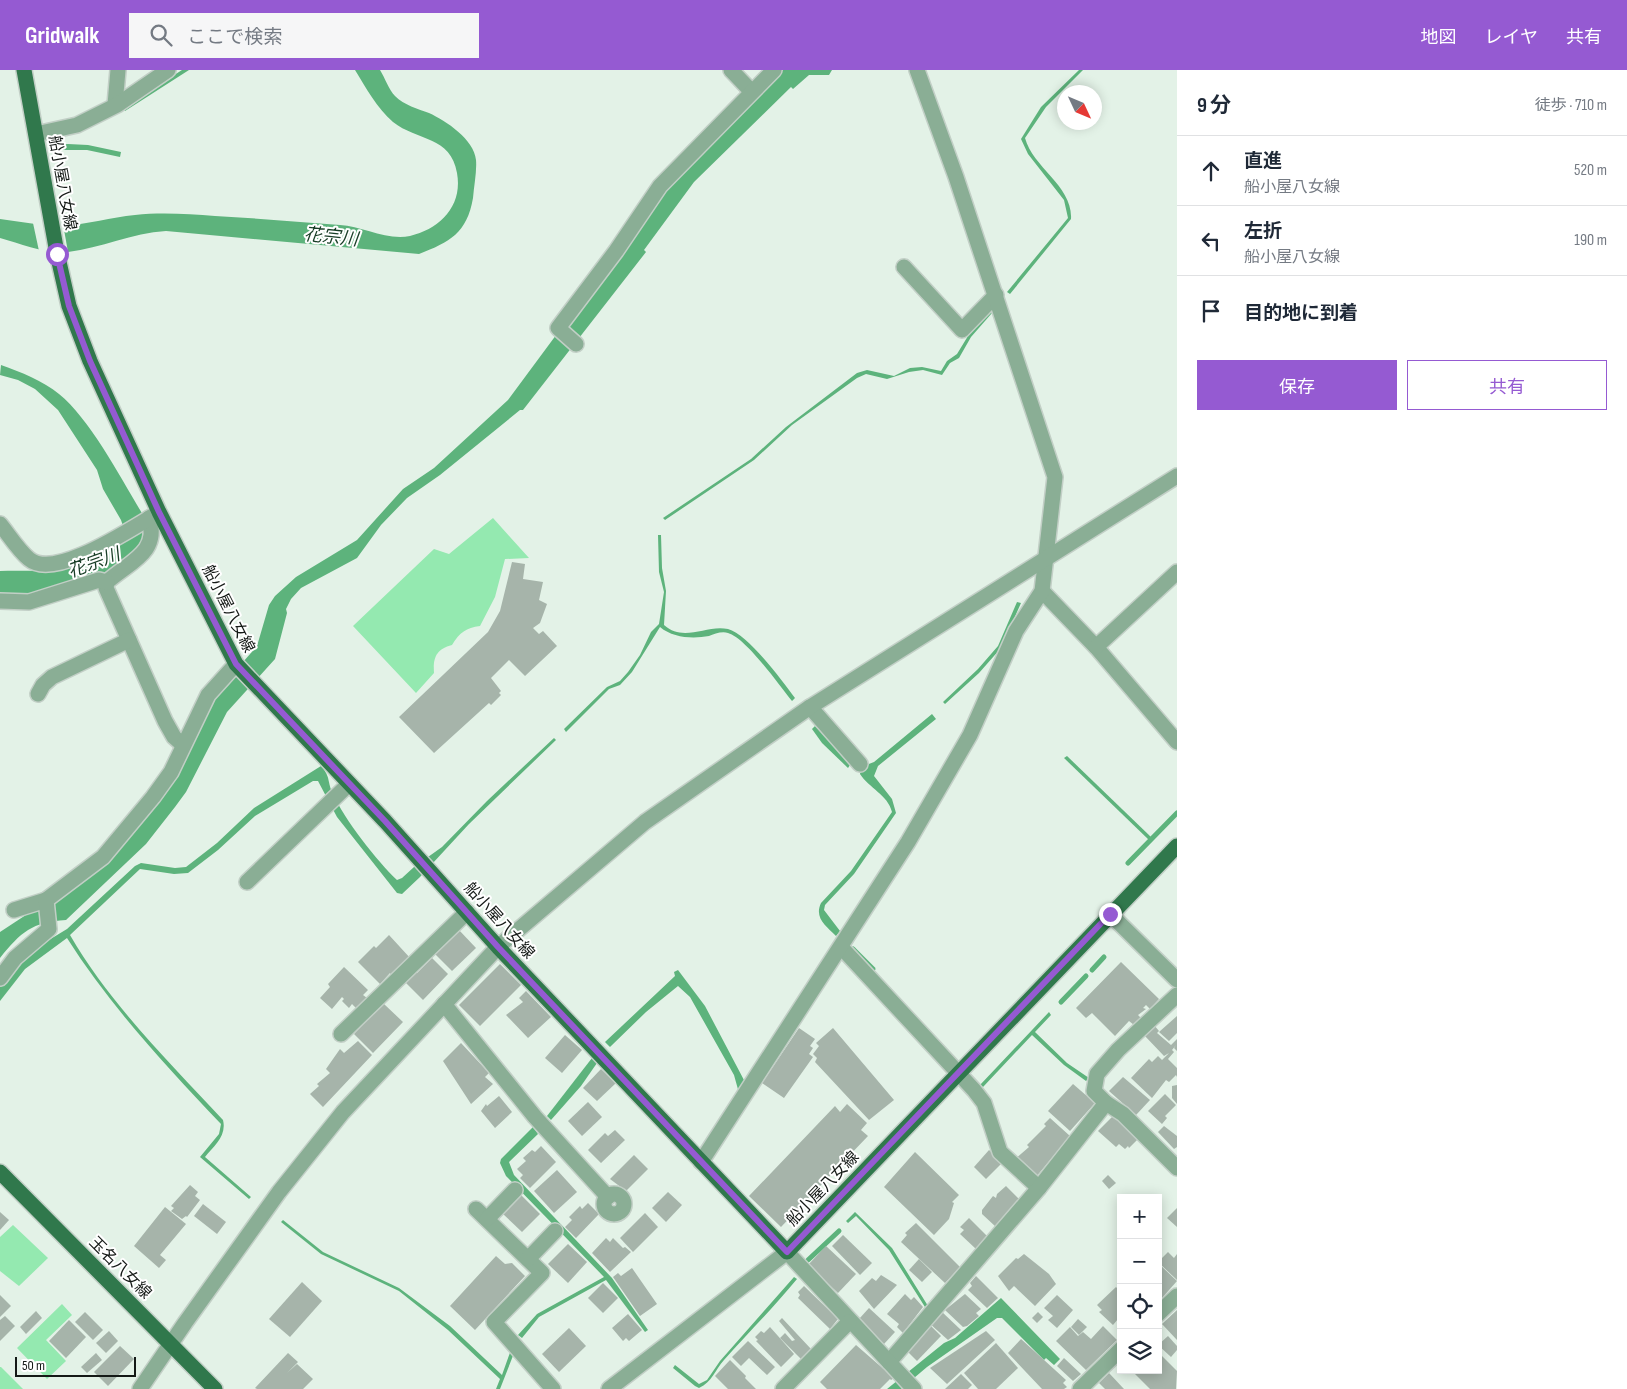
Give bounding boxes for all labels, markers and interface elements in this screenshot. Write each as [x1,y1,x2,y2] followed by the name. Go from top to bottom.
[129,13,479,58] search box
[25,21,99,50] text: Gridwalk
[147,21,175,49] icon: search
[187,26,282,49] text: ここで検索
[1421,27,1457,48] text: 地図
[1485,27,1538,48] text: レイヤ
[1566,27,1602,48] text: 共有
[1057,85,1102,130] north arrow
[1197,93,1231,118] text: 9 分
[1535,96,1607,115] text: 徒歩 · 710 m
[44,134,80,232] street label: 船小屋八女線
[1244,150,1282,173] text: 直進
[1197,157,1225,185] icon: ahead
[1574,161,1607,180] text: 520 m
[1244,178,1340,197] text: 船小屋八女線
[1244,220,1282,243] text: 左折
[303,224,361,250] water label: 花宗川
[1197,227,1225,255] icon: left
[1574,231,1607,250] text: 190 m
[46,243,69,266] route start
[1244,248,1340,267] text: 船小屋八女線
[1197,297,1225,325] icon: arrive
[1244,302,1358,325] text: 目的地に到着
[1197,360,1397,410] button: 保存
[1407,360,1607,410] button: 共有
[65,543,125,582] water label: 花宗川
[198,562,258,656] street label: 船小屋八女線
[460,879,538,963] street label: 船小屋八女線
[1099,903,1122,926] route end
[783,1148,863,1230] street label: 船小屋八女線
[1117,1194,1162,1374] map controls
[1117,1194,1162,1239] button: +
[85,1233,155,1303] street label: 玉名八女線
[1117,1239,1162,1284] button: −
[1117,1284,1162,1329] button: locate
[1117,1329,1162,1374] button: layers
[15,1354,136,1377] scale bar
[22,1357,45,1374] text: 50 m

